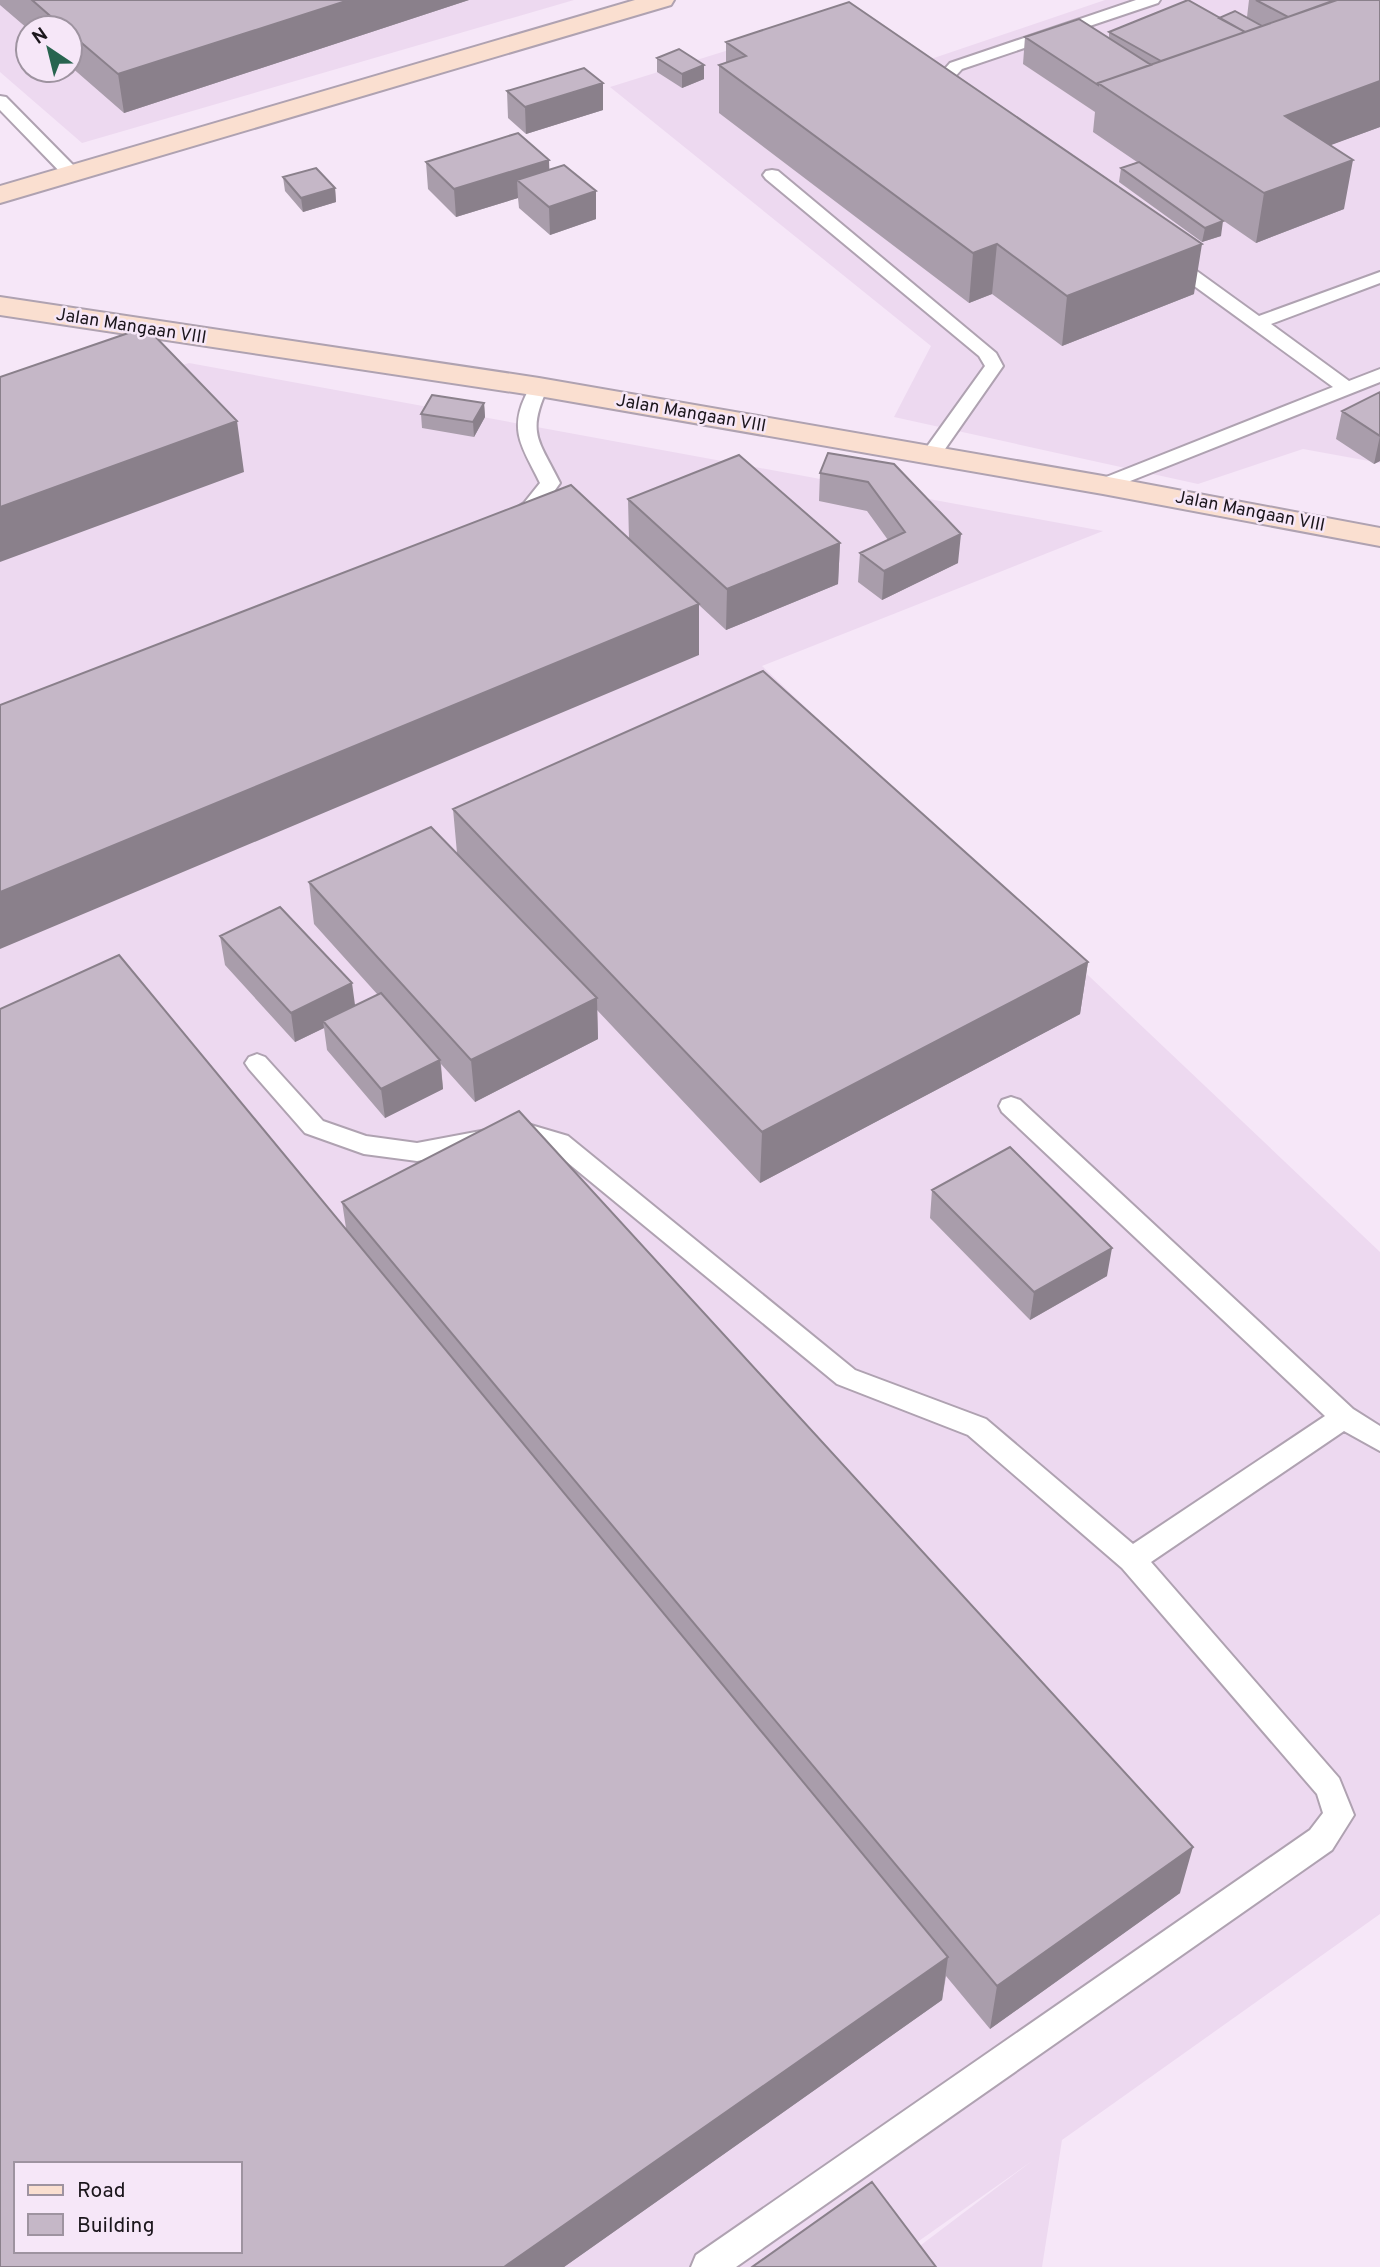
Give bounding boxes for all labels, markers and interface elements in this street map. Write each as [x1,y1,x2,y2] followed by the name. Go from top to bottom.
[14,14,84,84] north arrow
[28,23,53,50] text: N
[54,304,208,350] street label: Jalan Mangaan VIII
[614,389,768,439] street label: Jalan Mangaan VIII
[1173,486,1327,538] street label: Jalan Mangaan VIII
[14,2162,242,2253] legend
[77,2178,126,2205] text: Road
[77,2213,155,2240] text: Building

